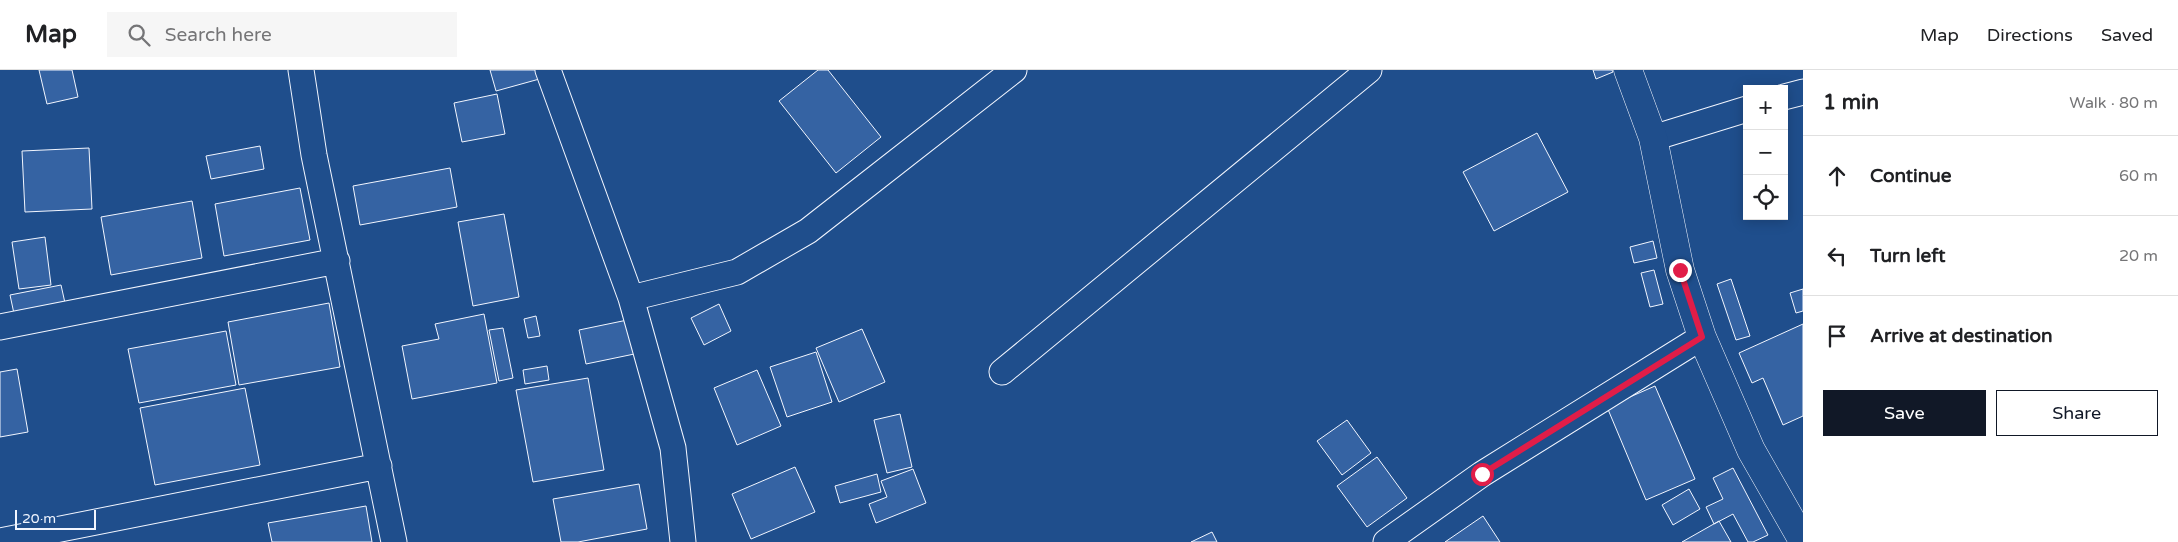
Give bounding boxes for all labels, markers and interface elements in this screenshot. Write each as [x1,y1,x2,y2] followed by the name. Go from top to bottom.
[107,12,457,57] search box
[25,20,77,49] text: Map
[125,21,153,49] icon: search
[165,24,272,46] text: Search here
[1920,24,1959,46] text: Map
[1987,24,2073,46] text: Directions
[2101,24,2153,46] text: Saved
[1743,85,1788,220] map controls
[1743,85,1788,130] button: +
[1823,90,1879,115] text: 1 min
[2069,93,2158,113] text: Walk · 80 m
[1743,130,1788,175] button: −
[1823,162,1851,190] icon: ahead
[1870,165,1952,187] text: Continue
[2119,166,2158,186] text: 60 m
[1743,175,1788,220] button: locate
[1823,242,1851,270] icon: left
[1870,245,1946,267] text: Turn left
[2119,246,2158,266] text: 20 m
[1669,259,1692,282] route end
[1823,322,1851,350] icon: arrive
[1870,325,2053,347] text: Arrive at destination
[1823,390,1986,436] button: Save
[1996,390,2158,436] button: Share
[1471,463,1494,486] route start
[15,507,96,530] scale bar
[22,510,56,527] text: 20 m

